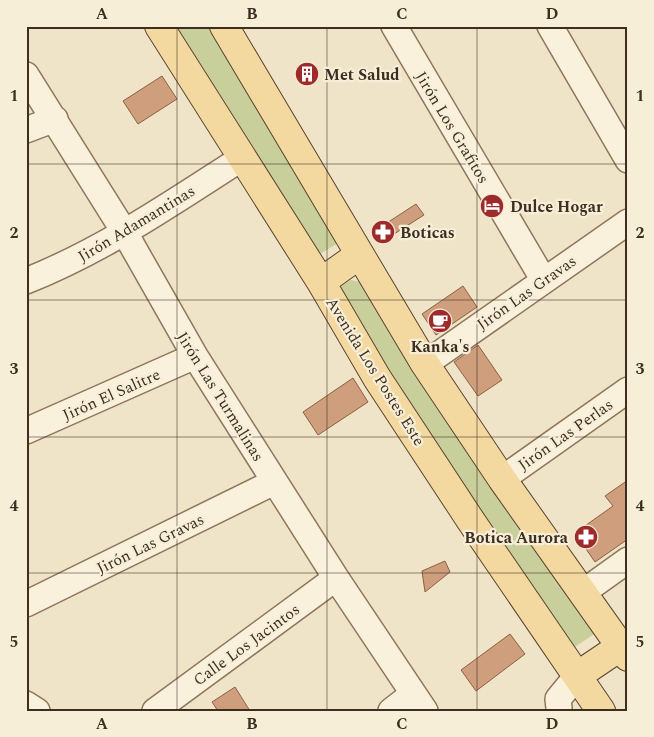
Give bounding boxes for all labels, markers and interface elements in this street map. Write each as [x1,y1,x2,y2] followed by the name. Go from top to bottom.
[96,2,109,26] text: A
[246,2,258,26] text: B
[396,2,408,26] text: C
[546,2,559,26] text: D
[294,61,320,87] building icon: Met Salud
[324,63,400,87] place label: Met Salud
[409,67,495,188] street label: Jirón Los Grafitos
[10,84,18,108] text: 1
[636,84,644,108] text: 1
[73,179,200,268] street label: Jirón Adamantinas
[479,193,505,219] hotel icon: Dulce Hogar
[510,195,603,219] place label: Dulce Hogar
[370,219,396,245] pharmacy icon: Boticas
[10,221,19,245] text: 2
[400,221,455,245] place label: Boticas
[636,221,645,245] text: 2
[472,249,581,336] street label: Jirón Las Gravas
[319,292,431,451] street label: Avenida Los Postes Este
[427,308,453,334] cafe icon: Kanka's
[170,327,270,466] street label: Jirón Las Turmalinas
[410,335,470,359] place label: Kanka's
[10,357,19,381] text: 3
[636,357,645,381] text: 3
[59,363,164,427] street label: Jirón El Salitre
[513,393,618,477] street label: Jirón Las Perlas
[10,494,19,518] text: 4
[636,494,645,518] text: 4
[92,507,208,580] street label: Jirón Las Gravas
[573,524,599,550] pharmacy icon: Botica Aurora
[464,526,569,550] place label: Botica Aurora
[188,598,305,692] street label: Calle Los Jacintos
[10,630,18,654] text: 5
[636,630,644,654] text: 5
[96,712,109,736] text: A
[246,712,258,736] text: B
[396,712,408,736] text: C
[546,712,559,736] text: D

